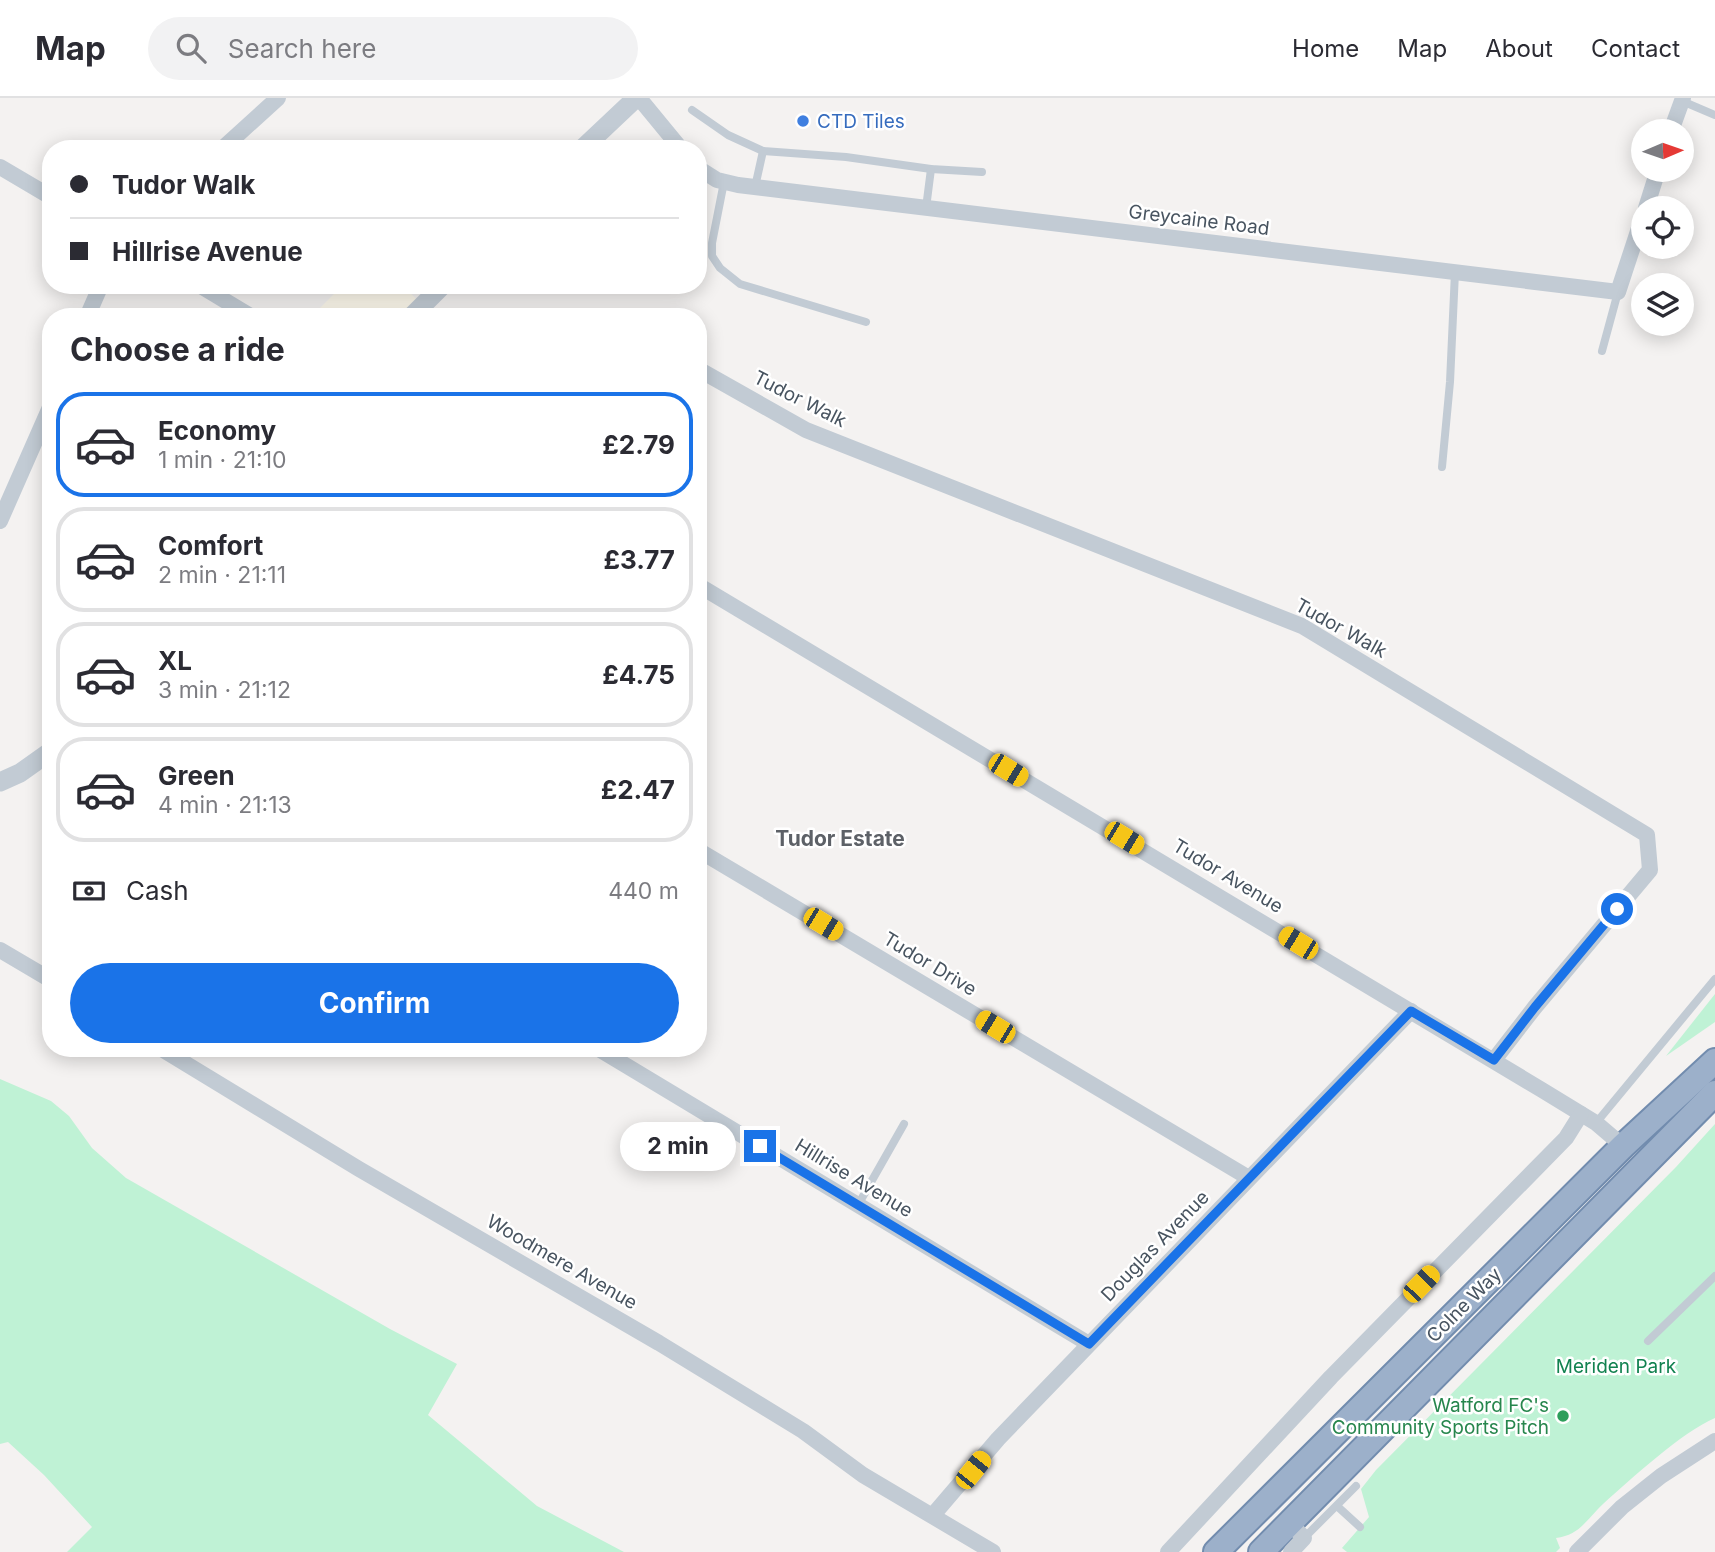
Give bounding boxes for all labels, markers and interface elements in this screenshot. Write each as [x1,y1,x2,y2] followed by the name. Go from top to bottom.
[148,17,638,80] search box
[35,28,106,68] text: Map
[172,29,210,67] icon: search
[228,33,376,64] text: Search here
[1292,34,1359,63] text: Home
[1397,34,1447,63] text: Map
[1485,34,1553,63] text: About
[1591,34,1680,63] text: Contact
[817,110,905,133] place label: CTD Tiles
[795,113,811,129] marker: CTD Tiles
[1631,119,1694,182] north arrow
[1631,119,1694,336] map controls
[112,169,255,200] text: Tudor Walk
[1631,196,1694,259] button: locate
[1127,200,1271,240] street label: Greycaine Road
[112,236,303,267] text: Hillrise Avenue
[1631,273,1694,336] button: layers
[70,330,285,369] text: Choose a ride
[750,366,851,432] street label: Tudor Walk
[74,413,137,476] icon: car
[158,415,276,446] text: Economy
[602,429,675,460] text: £2.79
[158,446,287,474] text: 1 min · 21:10
[74,528,137,591] icon: car
[158,530,263,561] text: Comfort
[603,544,675,575] text: £3.77
[158,561,286,589] text: 2 min · 21:11
[1291,593,1391,663] street label: Tudor Walk
[74,643,137,706] icon: car
[158,645,192,676] text: XL
[602,659,675,690] text: £4.75
[158,676,291,704] text: 3 min · 21:12
[985,750,1032,790] car
[74,758,137,821] icon: car
[158,760,235,791] text: Green
[601,774,675,805] text: £2.47
[158,791,292,819] text: 4 min · 21:13
[1101,818,1148,858] car
[775,826,905,851] district label: Tudor Estate
[1169,834,1287,918] street label: Tudor Avenue
[70,872,108,910] icon: cash
[126,875,189,906] text: Cash
[608,877,679,905] text: 440 m
[1601,893,1633,925] route start
[800,904,847,944] car
[1275,923,1322,963] car
[879,927,981,1001] street label: Tudor Drive
[70,963,679,1043] button: Confirm
[972,1007,1019,1047] car
[620,1122,736,1170] callout: 2 min
[744,1130,776,1162] route end
[647,1132,709,1160] text: 2 min
[791,1134,917,1222] street label: Hillrise Avenue
[1096,1186,1214,1306] street label: Douglas Avenue
[483,1210,641,1314] street label: Woodmere Avenue
[1399,1262,1444,1306] car
[1422,1263,1506,1347] street label: Colne Way
[1556,1355,1677,1378] park label: Meriden Park
[1332,1394,1549,1439] place label: Watford FC's Community Sports Pitch
[1555,1408,1571,1424] marker: Watford FC's Community Sports Pitch
[952,1447,995,1493] car

